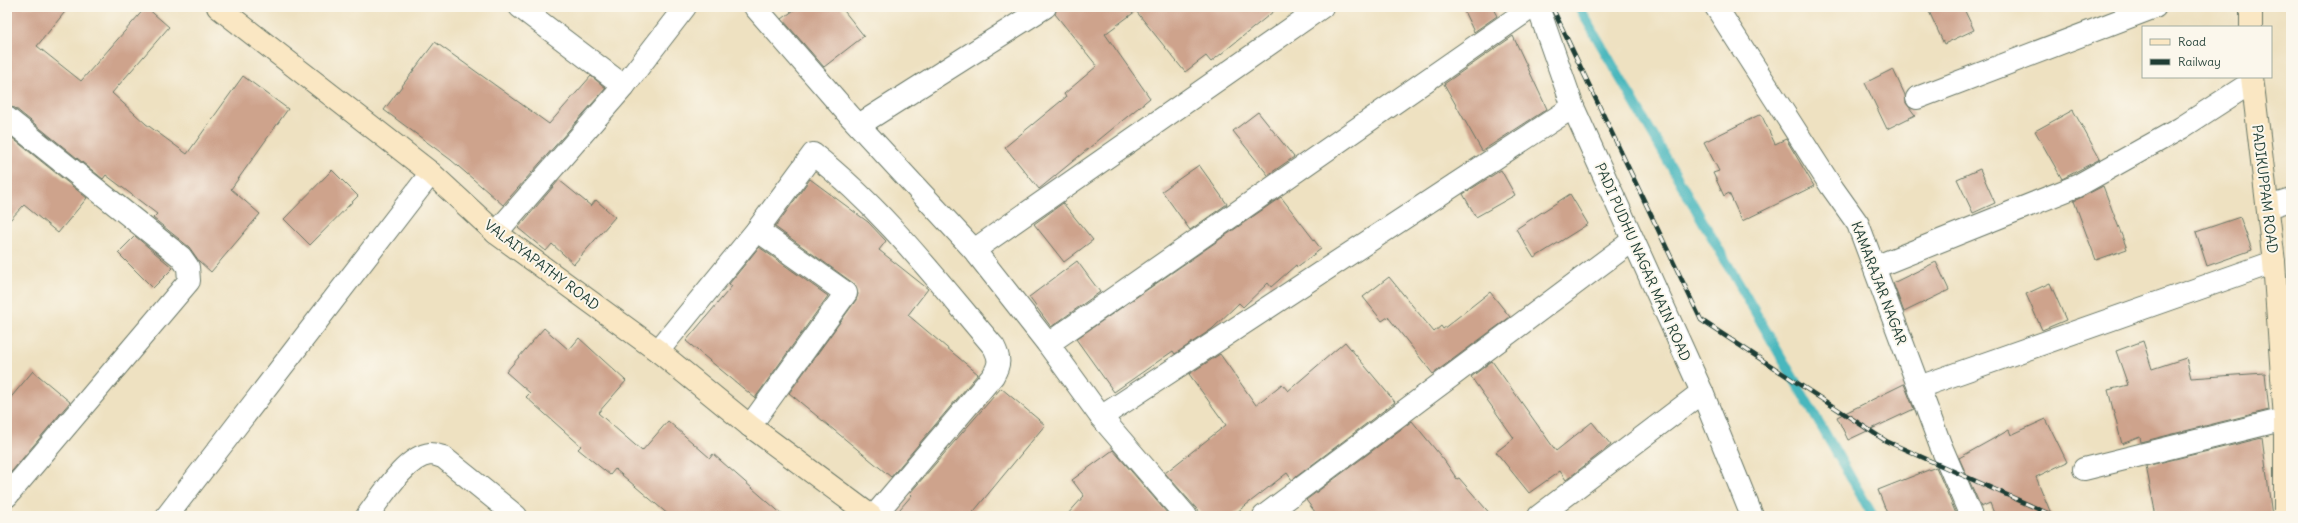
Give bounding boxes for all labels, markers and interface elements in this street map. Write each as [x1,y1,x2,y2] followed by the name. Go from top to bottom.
[2142,26,2272,78] legend
[2178,34,2206,49] text: Road
[2178,54,2221,69] text: Railway
[2248,124,2282,254] street label: PADIKUPPAM ROAD
[1591,160,1695,364] street label: PADI PUDHU NAGAR MAIN ROAD
[481,216,603,314] street label: VALAIYAPATHY ROAD
[1847,219,1911,347] street label: KAMARAJAR NAGAR

